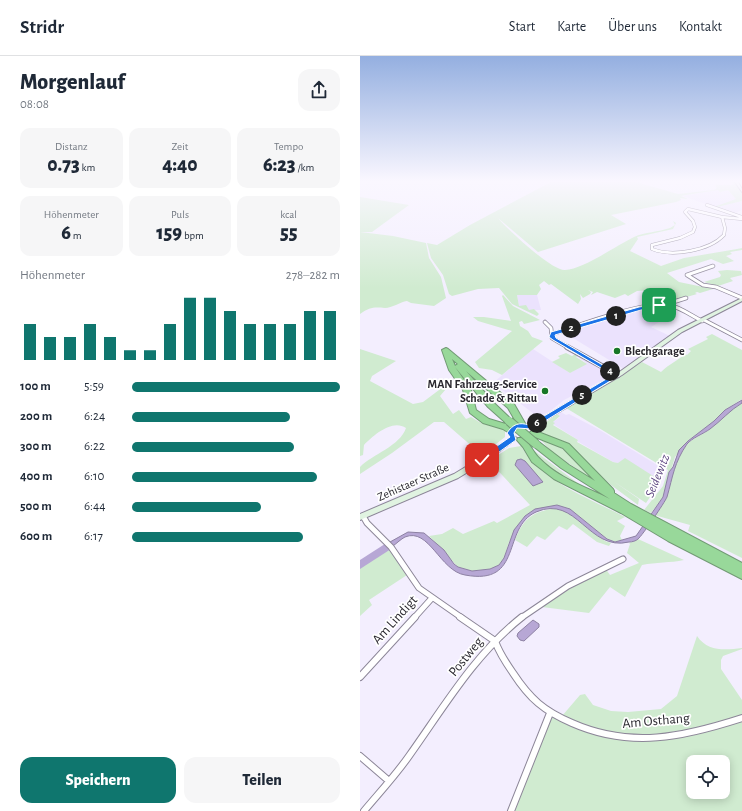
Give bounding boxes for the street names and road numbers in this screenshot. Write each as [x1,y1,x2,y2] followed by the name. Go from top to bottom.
[375,461,451,503] street label: Zehistaer Straße
[370,593,421,647] street label: Am Lindigt
[446,635,486,679] street label: Postweg
[622,711,690,731] street label: Am Osthang

